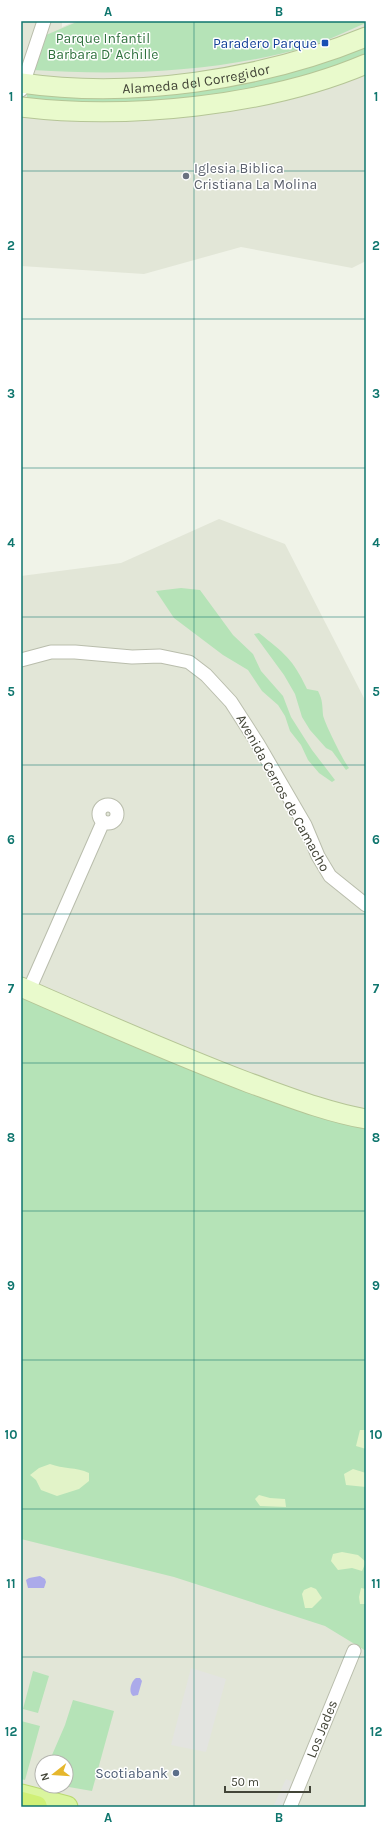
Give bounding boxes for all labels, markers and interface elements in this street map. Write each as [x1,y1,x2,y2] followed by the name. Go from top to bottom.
[104,4,112,19] text: A
[275,4,283,19] text: B
[48,30,158,63] park label: Parque Infantil Barbara D' Achille
[213,35,317,52] place label: Paradero Parque
[320,38,330,48] marker: Paradero Parque
[122,60,272,97] street label: Alameda del Corregidor
[9,89,13,104] text: 1
[374,89,378,104] text: 1
[194,160,317,193] place label: Iglesia Biblica Cristiana La Molina
[181,171,191,181] marker: Iglesia Biblica Cristiana La Molina
[7,238,15,253] text: 2
[372,238,380,253] text: 2
[7,386,15,401] text: 3
[372,386,380,401] text: 3
[7,535,15,550] text: 4
[372,535,380,550] text: 4
[7,684,15,699] text: 5
[372,684,380,699] text: 5
[233,711,333,875] street label: Avenida Cerros de Camacho
[7,832,15,847] text: 6
[372,832,380,847] text: 6
[8,981,15,996] text: 7
[373,981,380,996] text: 7
[7,1130,15,1145] text: 8
[372,1130,380,1145] text: 8
[7,1278,15,1293] text: 9
[372,1278,380,1293] text: 9
[5,1427,17,1442] text: 10
[370,1427,382,1442] text: 10
[6,1576,16,1591] text: 11
[371,1576,381,1591] text: 11
[303,1698,341,1760] street label: Los Jades
[5,1724,17,1739] text: 12
[370,1724,382,1739] text: 12
[34,1754,74,1794] north arrow
[95,1765,168,1782] place label: Scotiabank
[171,1768,181,1778] marker: Scotiabank
[225,1768,310,1794] scale bar
[38,1771,52,1782] text: N
[231,1775,259,1789] text: 50 m
[104,1810,112,1825] text: A
[275,1810,283,1825] text: B

